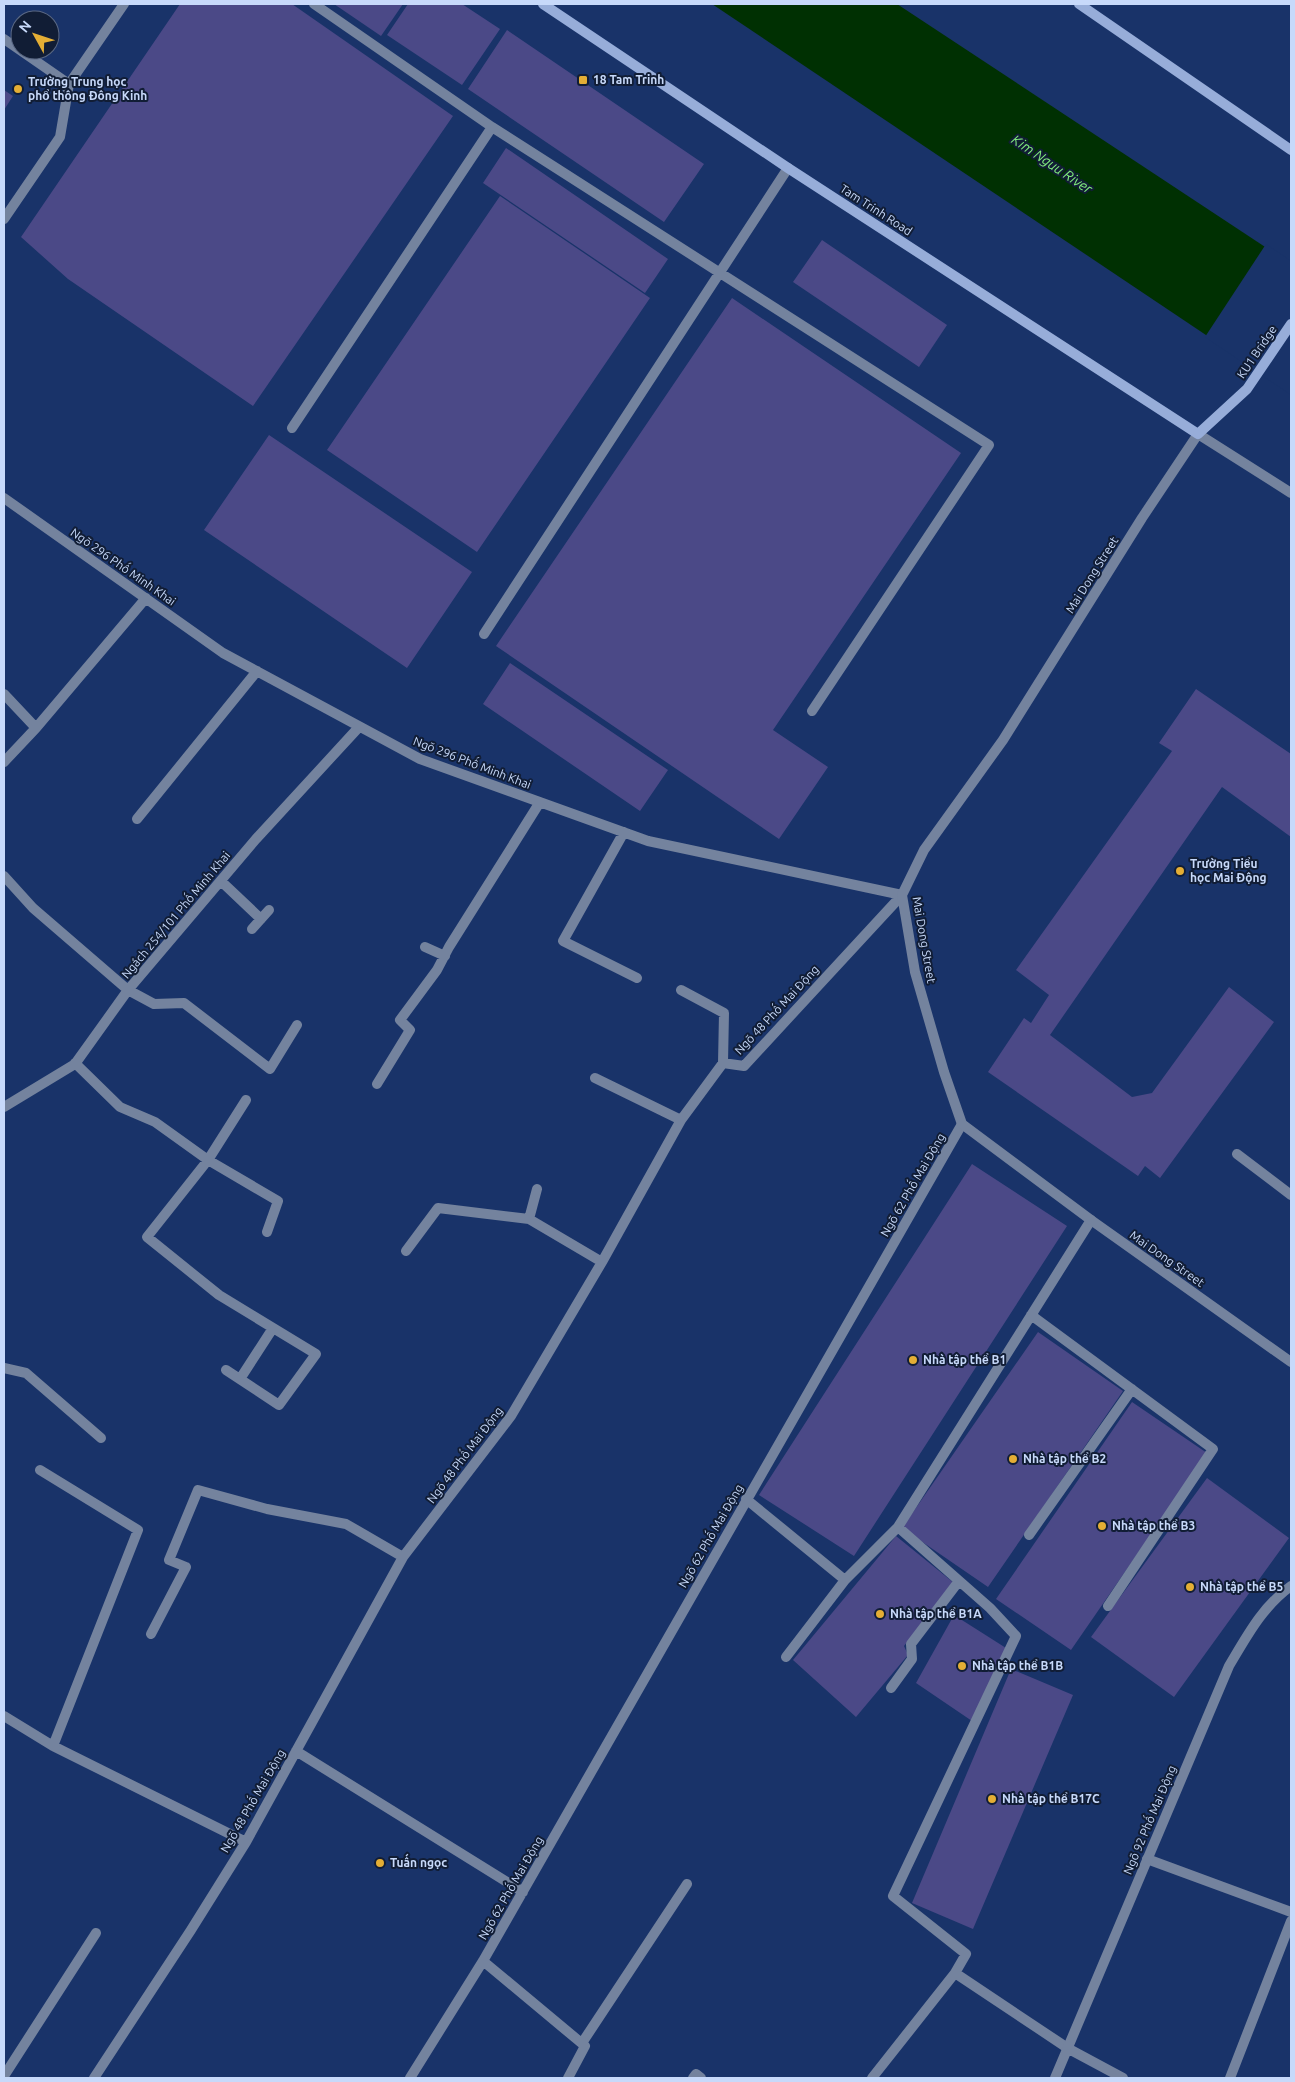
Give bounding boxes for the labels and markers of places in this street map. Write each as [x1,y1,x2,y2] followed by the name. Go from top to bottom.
[593,73,664,86] place label: 18 Tam Trinh
[577,74,589,86] marker: 18 Tam Trinh
[28,75,147,102] place label: Trường Trung học phổ thông Đông Kinh
[12,83,24,95] marker: Trường Trung học phổ thông Đông Kinh
[1190,857,1267,884] place label: Trường Tiểu học Mai Động
[1174,865,1186,877] marker: Trường Tiểu học Mai Động
[923,1353,1006,1366] place label: Nhà tập thể B1
[907,1354,919,1366] marker: Nhà tập thể B1
[1023,1452,1107,1465] place label: Nhà tập thể B2
[1007,1453,1019,1465] marker: Nhà tập thể B2
[1112,1519,1195,1532] place label: Nhà tập thể B3
[1096,1520,1108,1532] marker: Nhà tập thể B3
[1200,1580,1284,1593] place label: Nhà tập thể B5
[1184,1581,1196,1593] marker: Nhà tập thể B5
[890,1607,982,1620] place label: Nhà tập thể B1A
[874,1608,886,1620] marker: Nhà tập thể B1A
[972,1659,1063,1672] place label: Nhà tập thể B1B
[956,1660,968,1672] marker: Nhà tập thể B1B
[1002,1792,1100,1805] place label: Nhà tập thể B17C
[986,1793,998,1805] marker: Nhà tập thể B17C
[390,1853,447,1869] place label: Tuấn ngọc
[374,1857,386,1869] marker: Tuấn ngọc

